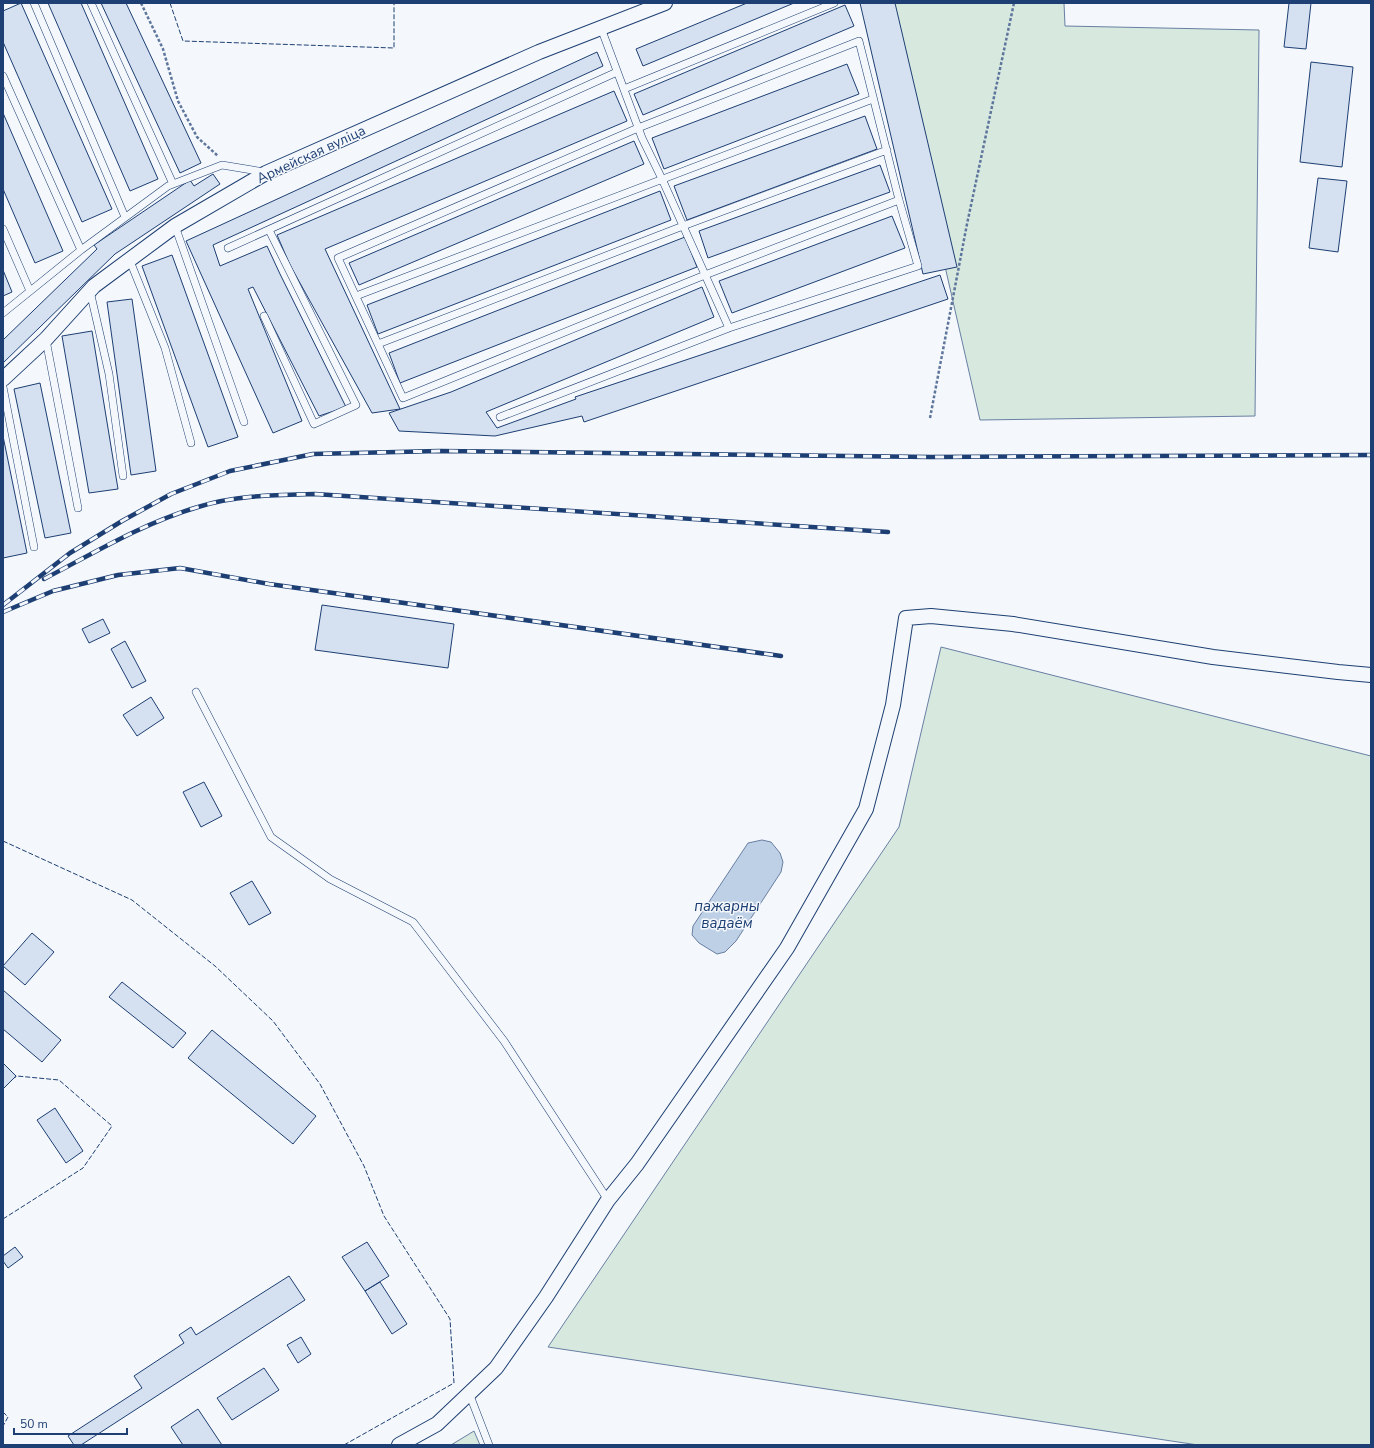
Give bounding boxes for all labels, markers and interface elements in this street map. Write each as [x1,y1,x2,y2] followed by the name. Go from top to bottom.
[254,121,369,188] street label: Армейская вуліца
[694,896,760,933] water label: пажарны вадаём
[14,1410,127,1436] scale bar
[20,1416,48,1432] text: 50 m

